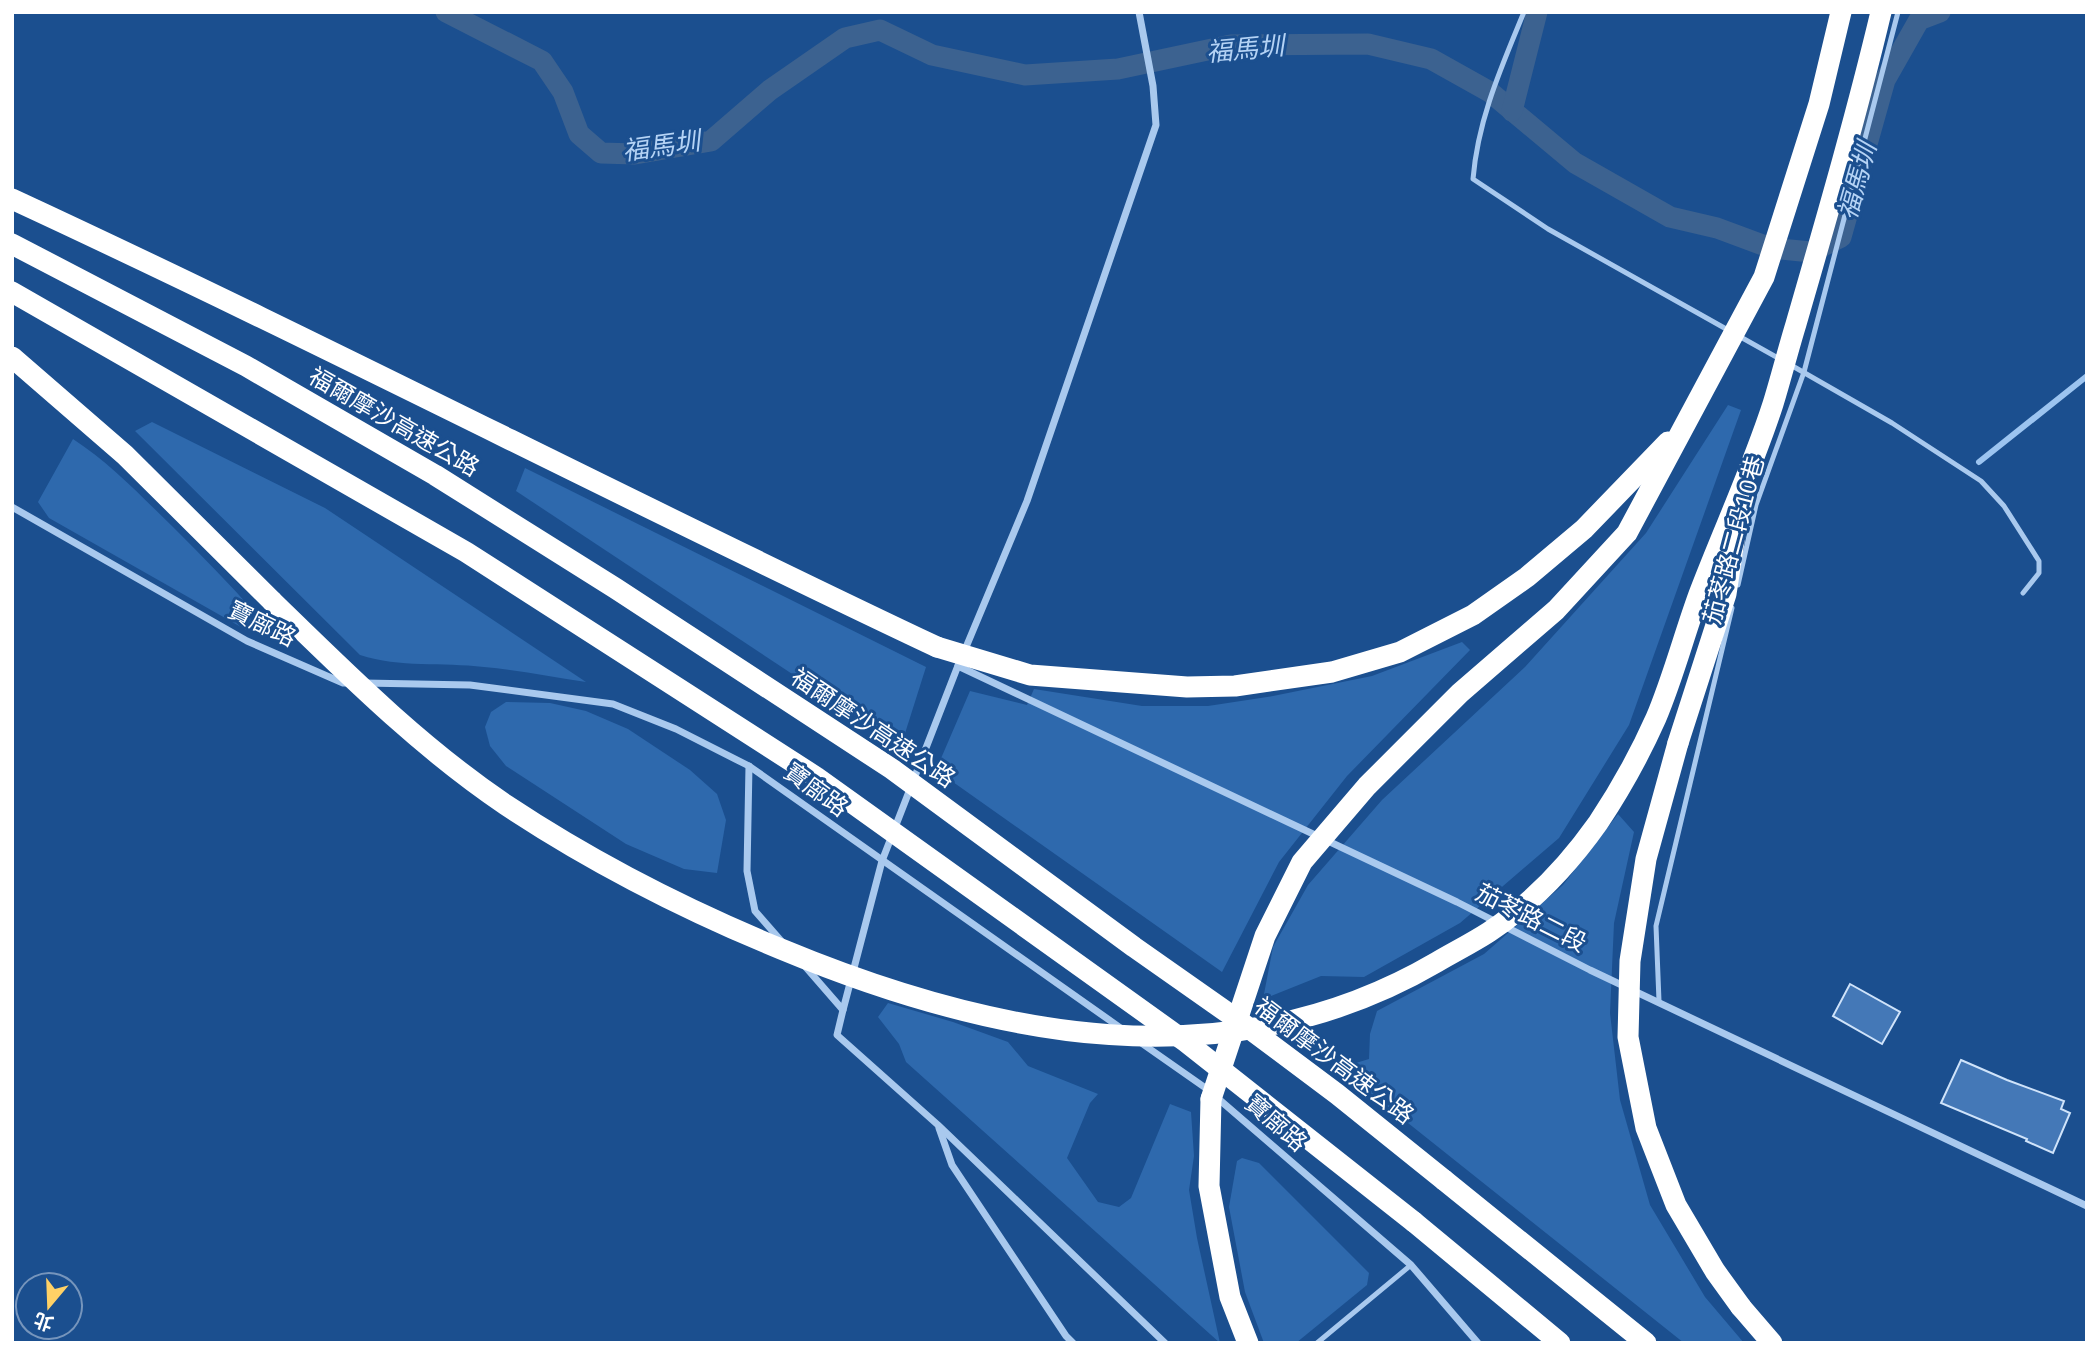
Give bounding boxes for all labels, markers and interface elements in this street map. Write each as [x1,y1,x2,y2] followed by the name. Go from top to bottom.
[1205,27,1289,68] water label: 福馬圳
[620,122,706,167] water label: 福馬圳
[1829,135,1884,223] water label: 福馬圳
[303,359,486,483] street label: 福爾摩沙高速公路
[1695,452,1771,627] street label: 茄苳路二段10巷
[223,593,302,653] street label: 寶廍路
[785,660,962,794] street label: 福爾摩沙高速公路
[778,755,855,823] street label: 寶廍路
[1471,876,1592,959] street label: 茄苳路二段
[1248,990,1421,1131] street label: 福爾摩沙高速公路
[1239,1087,1314,1158] street label: 寶廍路
[14,1271,84,1341] north arrow
[31,1308,56,1337] text: 北

